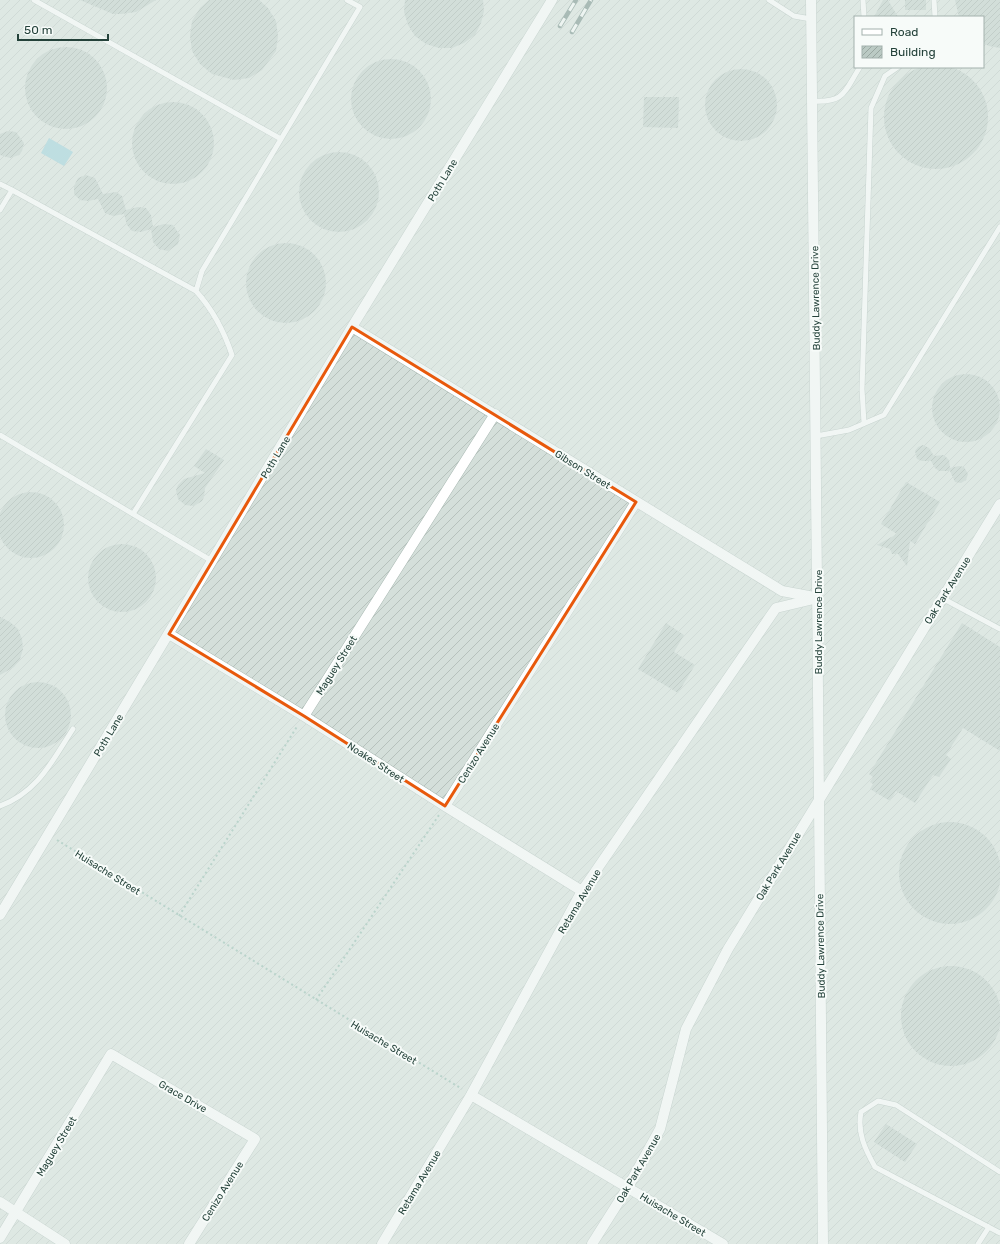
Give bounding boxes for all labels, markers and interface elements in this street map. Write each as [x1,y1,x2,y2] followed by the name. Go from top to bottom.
[18,16,108,42] scale bar
[854,16,984,68] legend
[24,23,52,37] text: 50 m
[890,25,918,39] text: Road
[890,45,936,59] text: Building
[426,157,460,204] street label: Poth Lane
[809,245,823,350] street label: Buddy Lawrence Drive
[259,434,293,481] street label: Poth Lane
[552,448,613,492] street label: Gibson Street
[922,554,974,627] street label: Oak Park Avenue
[813,569,825,674] street label: Buddy Lawrence Drive
[314,634,360,697] street label: Maguey Street
[92,712,126,759] street label: Poth Lane
[456,721,502,786] street label: Cenizo Avenue
[345,740,406,786] street label: Noakes Street
[754,830,804,903] street label: Oak Park Avenue
[73,848,142,898] street label: Huisache Street
[556,867,604,936] street label: Retama Avenue
[814,893,828,998] street label: Buddy Lawrence Drive
[348,1018,419,1067] street label: Huisache Street
[156,1078,209,1116] street label: Grace Drive
[34,1114,79,1179] street label: Maguey Street
[614,1132,664,1205] street label: Oak Park Avenue
[396,1148,444,1217] street label: Retama Avenue
[200,1159,246,1224] street label: Cenizo Avenue
[637,1190,708,1239] street label: Huisache Street

